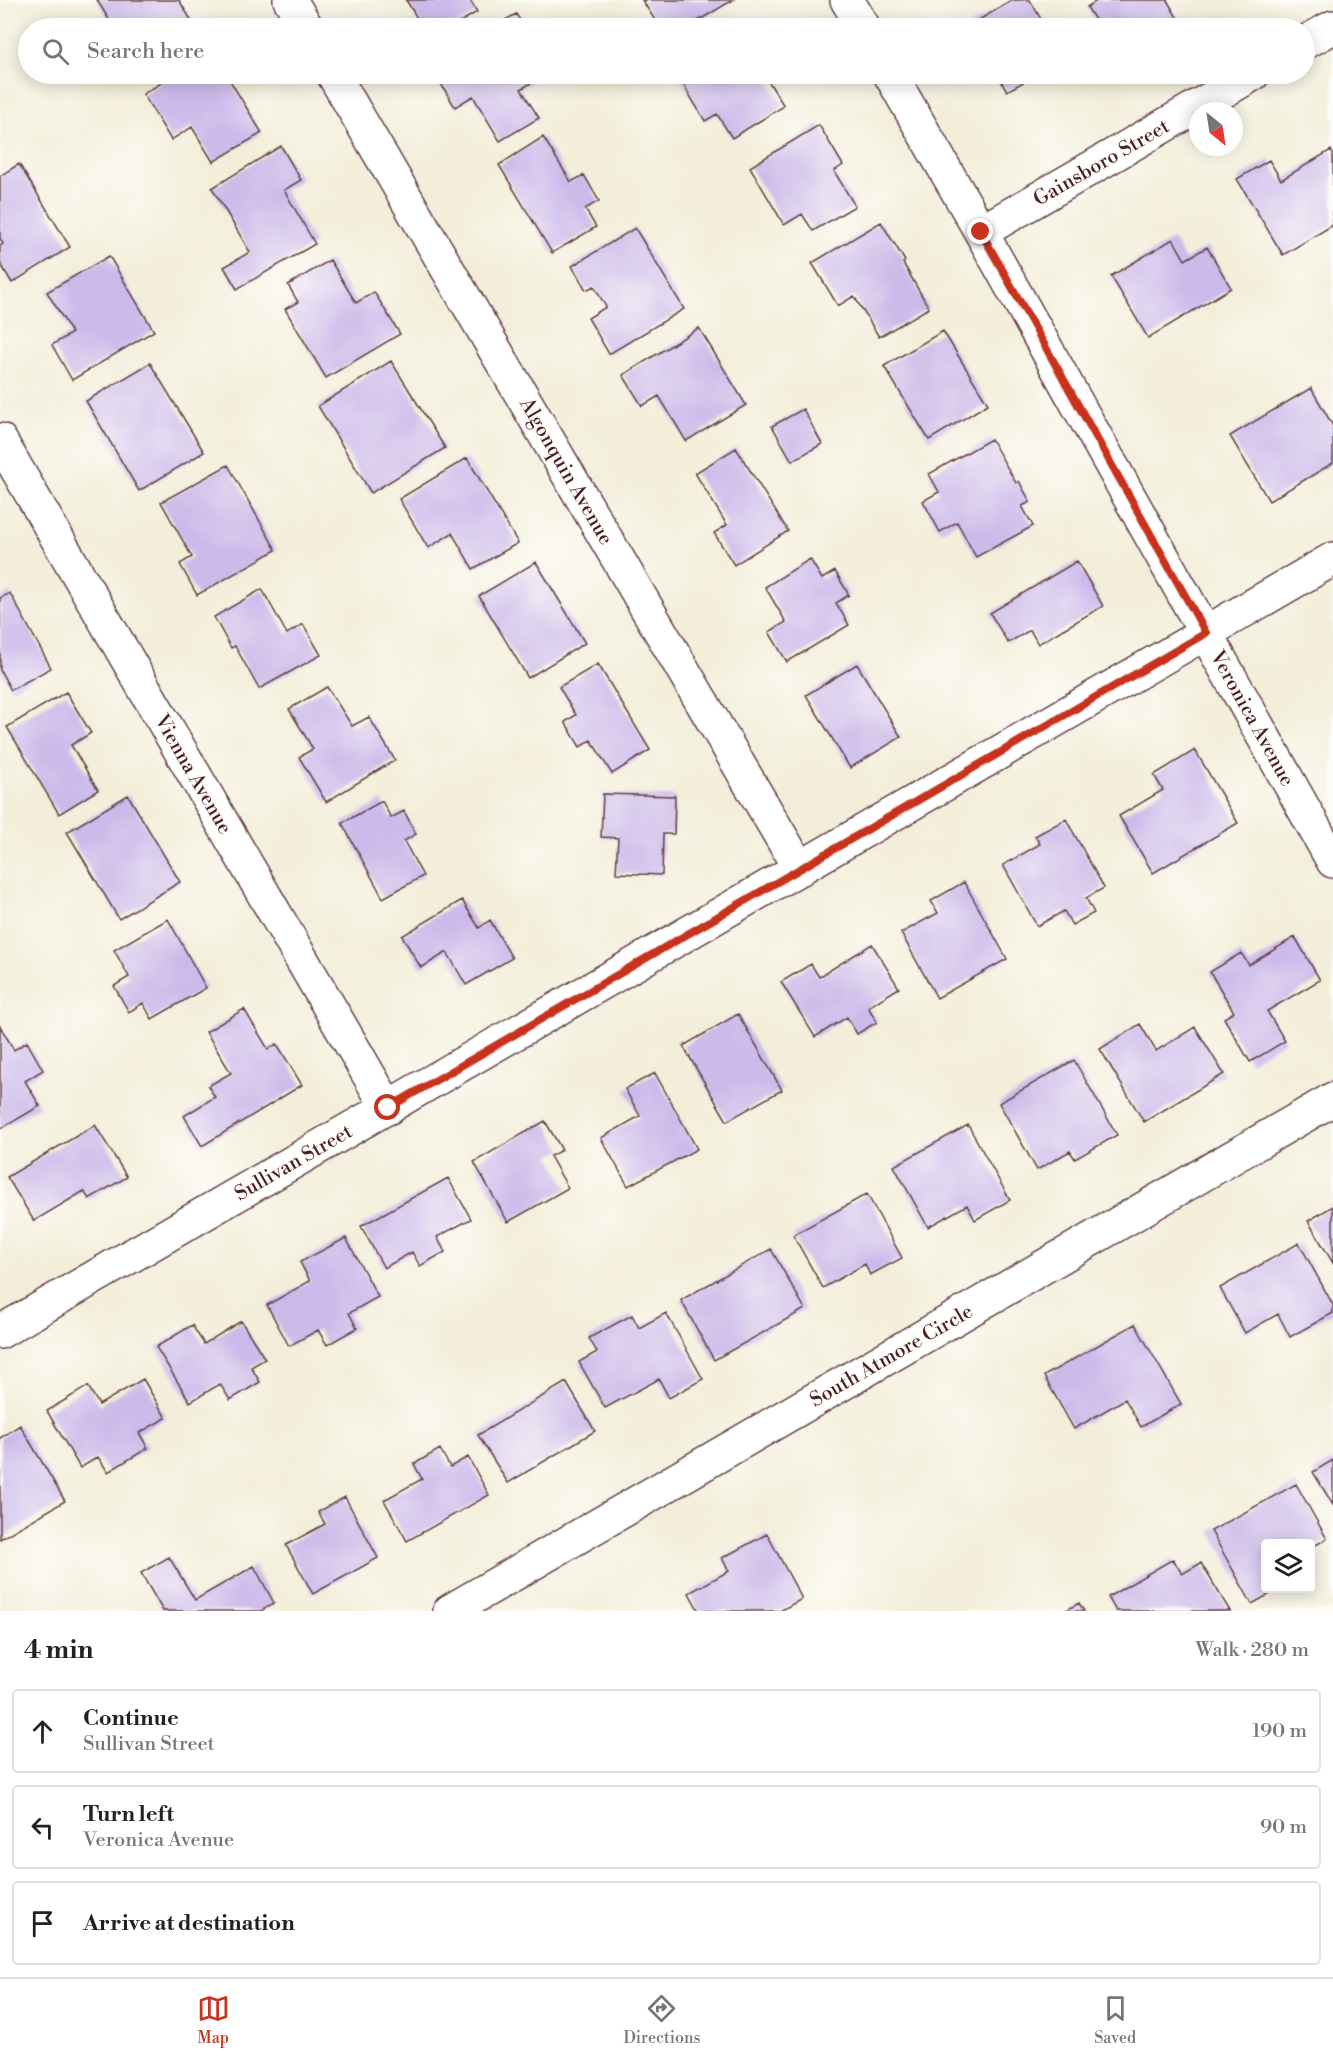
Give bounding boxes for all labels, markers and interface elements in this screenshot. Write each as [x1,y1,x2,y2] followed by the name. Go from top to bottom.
[18,18,1315,84] search box
[39,35,72,68] icon: search
[87,38,204,65] text: Search here
[1189,102,1243,156] north arrow
[1029,114,1174,212] street label: Gainsboro Street
[967,218,993,244] route end
[513,393,618,550] street label: Algonquin Avenue
[1204,646,1299,791] street label: Veronica Avenue
[148,710,237,839] street label: Vienna Avenue
[374,1094,400,1120] route start
[230,1120,357,1207] street label: Sullivan Street
[806,1299,978,1413] street label: South Atmore Circle
[1261,1539,1315,1593] map controls
[1261,1539,1315,1593] button: layers
[24,1634,94,1666] text: 4 min
[1196,1638,1309,1663] text: Walk · 280 m
[83,1705,179,1732] text: Continue
[26,1715,59,1748] icon: ahead
[1252,1719,1307,1744] text: 190 m
[83,1732,215,1757] text: Sullivan Street
[83,1801,174,1828] text: Turn left
[26,1811,59,1844] icon: left
[1260,1815,1307,1840] text: 90 m
[83,1828,234,1853] text: Veronica Avenue
[26,1907,59,1940] icon: arrive
[83,1910,295,1937] text: Arrive at destination
[197,1992,230,2048] tab: Map
[623,1992,701,2048] tab: Directions
[1094,1992,1136,2048] tab: Saved

